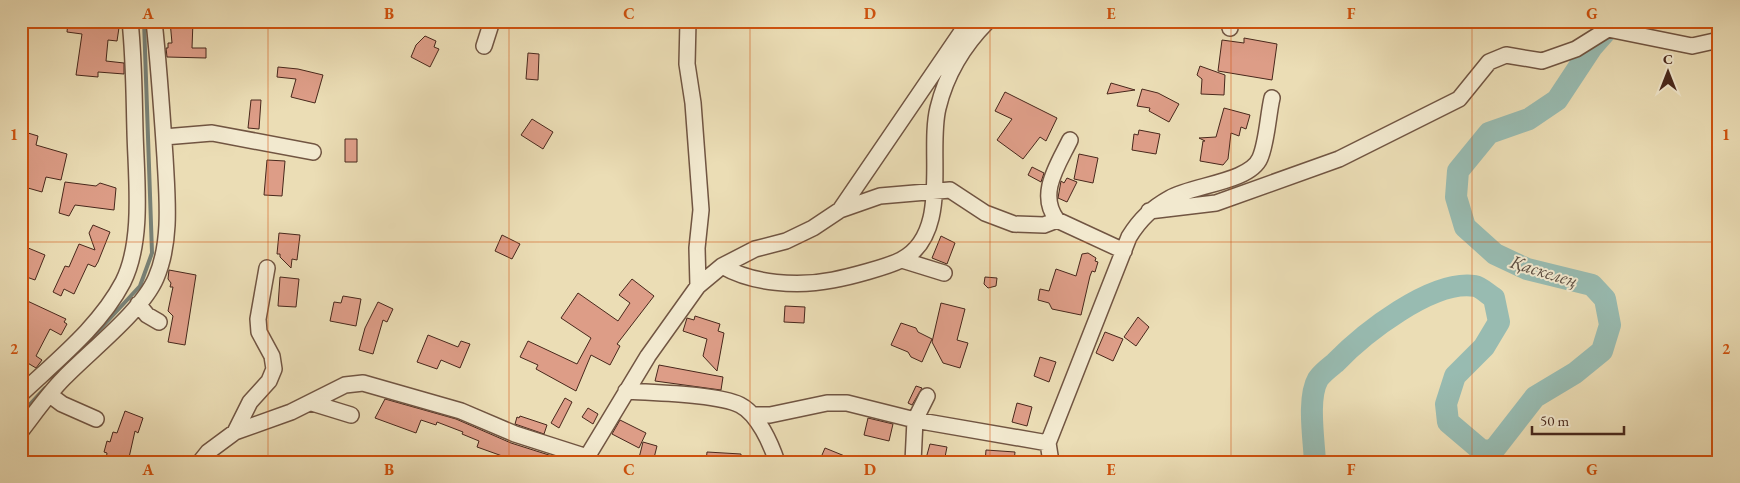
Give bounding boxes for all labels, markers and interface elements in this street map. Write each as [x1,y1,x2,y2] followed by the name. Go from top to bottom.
[141,3,154,24] text: A
[384,3,394,24] text: B
[623,3,635,24] text: C
[864,3,876,24] text: D
[1106,3,1116,24] text: E
[1347,3,1356,24] text: F
[1586,3,1598,24] text: G
[1642,48,1692,98] north arrow
[1663,50,1673,68] text: С
[10,124,18,145] text: 1
[1722,124,1730,145] text: 1
[1506,249,1581,293] water label: Қаскелең
[10,338,19,359] text: 2
[1722,338,1731,359] text: 2
[1532,403,1625,435] scale bar
[1540,411,1569,430] text: 50 m
[141,459,154,480] text: A
[384,459,394,480] text: B
[623,459,635,480] text: C
[864,459,876,480] text: D
[1106,459,1116,480] text: E
[1347,459,1356,480] text: F
[1586,459,1598,480] text: G

